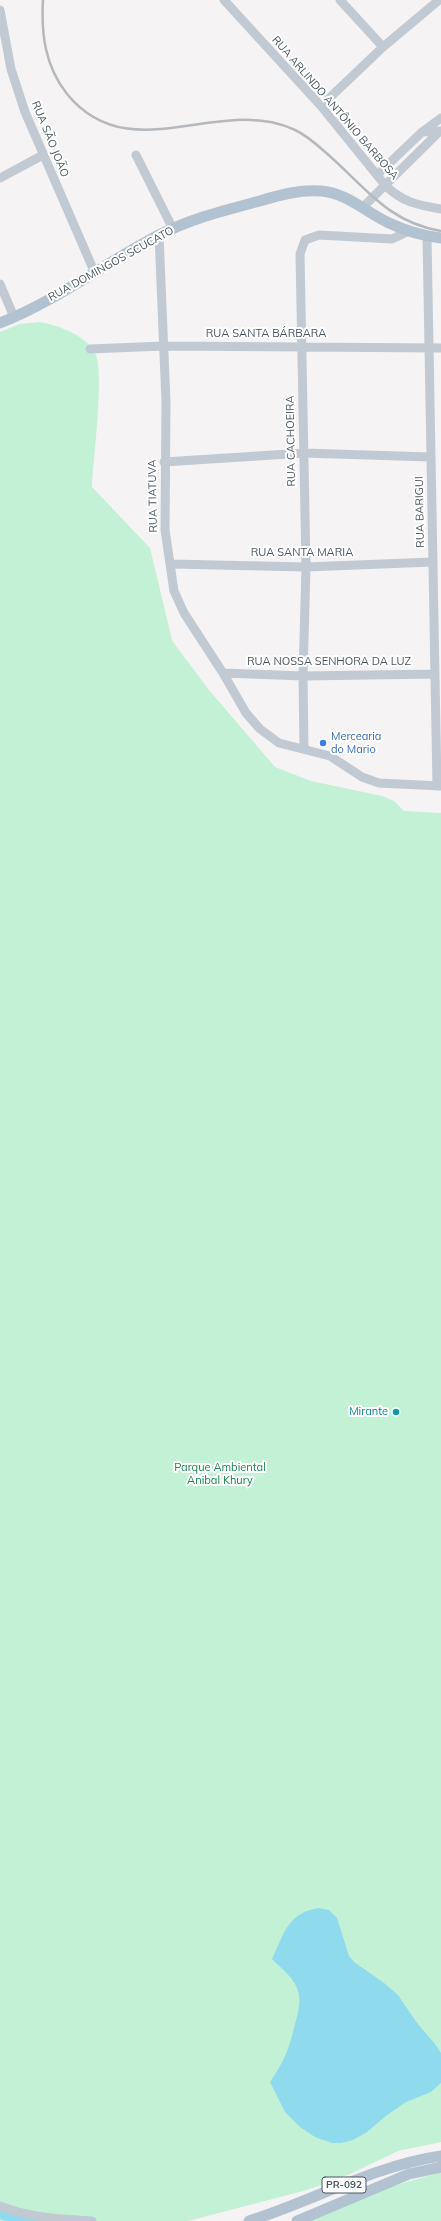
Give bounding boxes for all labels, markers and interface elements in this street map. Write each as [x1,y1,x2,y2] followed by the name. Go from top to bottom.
[269,33,401,183] street label: RUA ARLINDO ANTÔNIO BARBOSA
[29,99,71,179] street label: RUA SÃO JOÃO
[46,224,176,304] street label: RUA DOMINGOS SCUCATO
[206,327,326,341] street label: RUA SANTA BÁRBARA
[284,395,298,487] street label: RUA CACHOEIRA
[146,459,160,533] street label: RUA TIATUVA
[413,476,427,548] street label: RUA BARIGUI
[251,546,353,560] street label: RUA SANTA MARIA
[247,655,411,669] street label: RUA NOSSA SENHORA DA LUZ
[331,730,381,756] place label: Mercearia do Mario
[318,738,328,748] marker: Mercearia do Mario
[349,1405,388,1419] place label: Mirante
[391,1407,401,1417] marker: Mirante
[174,1461,266,1487] park label: Parque Ambiental Anibal Khury
[322,2177,366,2193] road number: PR-092

